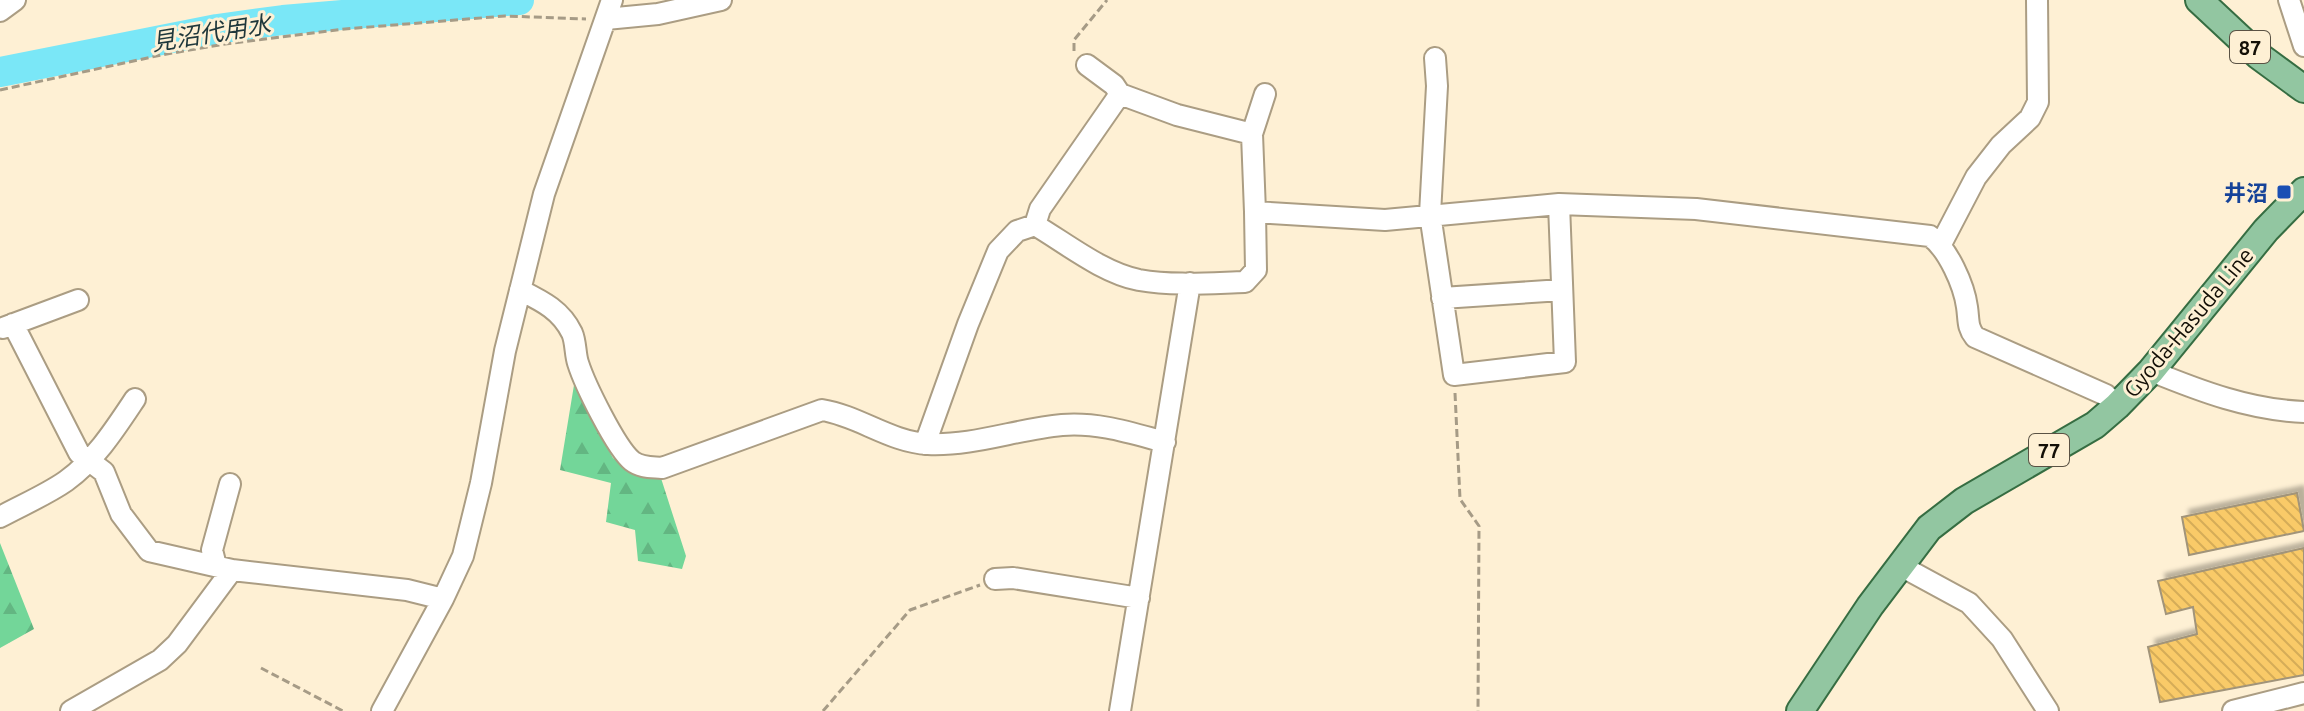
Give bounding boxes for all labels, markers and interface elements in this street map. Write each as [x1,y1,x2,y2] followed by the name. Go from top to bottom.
[150,10,275,56] water label: 見沼代用水
[2230,31,2270,63] road number: 87
[2224,180,2268,205] place label: 井沼
[2275,183,2293,201] marker: 井沼
[2118,242,2258,402] street label: Gyoda-Hasuda Line
[2029,434,2069,466] road number: 77

